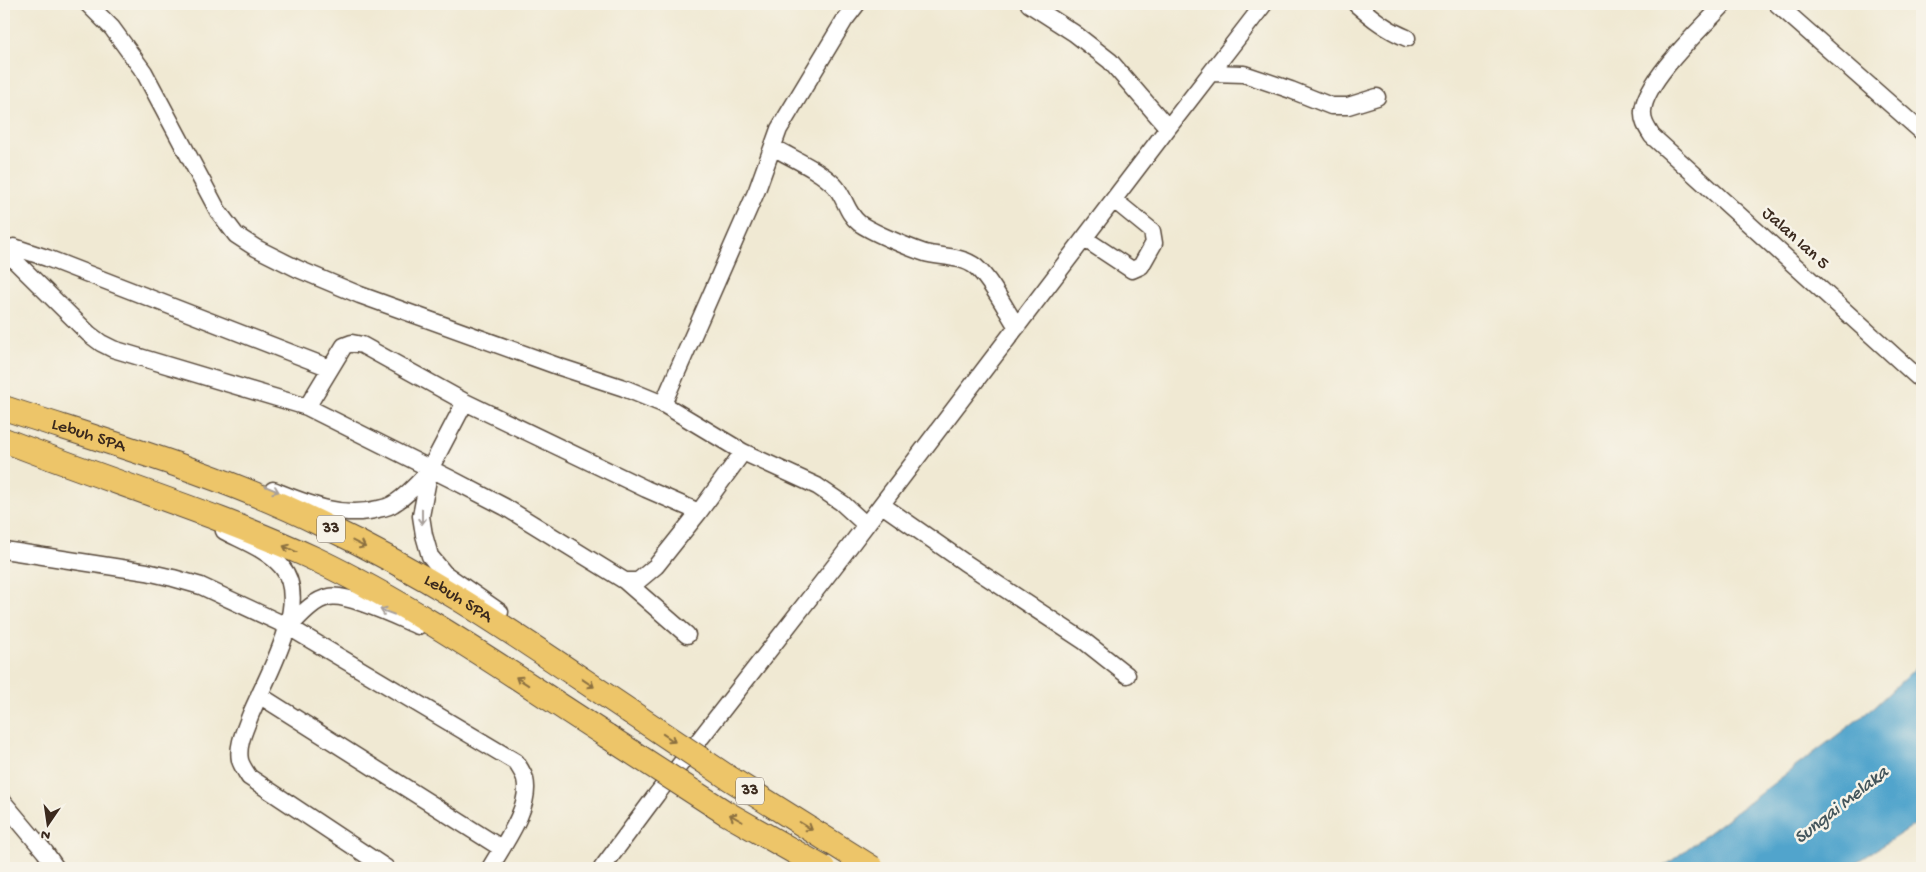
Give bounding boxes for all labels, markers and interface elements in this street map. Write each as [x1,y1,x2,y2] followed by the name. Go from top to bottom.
[1757,203,1833,275] street label: Jalan Ian 5
[49,414,130,458] street label: Lebuh SPA
[264,485,279,495] one-way arrow
[417,508,427,525] one-way arrow
[317,516,345,542] road number: 33
[352,539,367,549] one-way arrow
[283,543,298,553] one-way arrow
[420,570,497,628] street label: Lebuh SPA
[379,607,394,616] one-way arrow
[516,676,530,686] one-way arrow
[580,678,594,688] one-way arrow
[662,733,676,743] one-way arrow
[1790,761,1895,850] water label: Sungai Melaka
[736,778,764,804] road number: 33
[22,800,72,850] north arrow
[728,813,743,823] one-way arrow
[798,822,812,832] one-way arrow
[39,825,52,844] text: N

